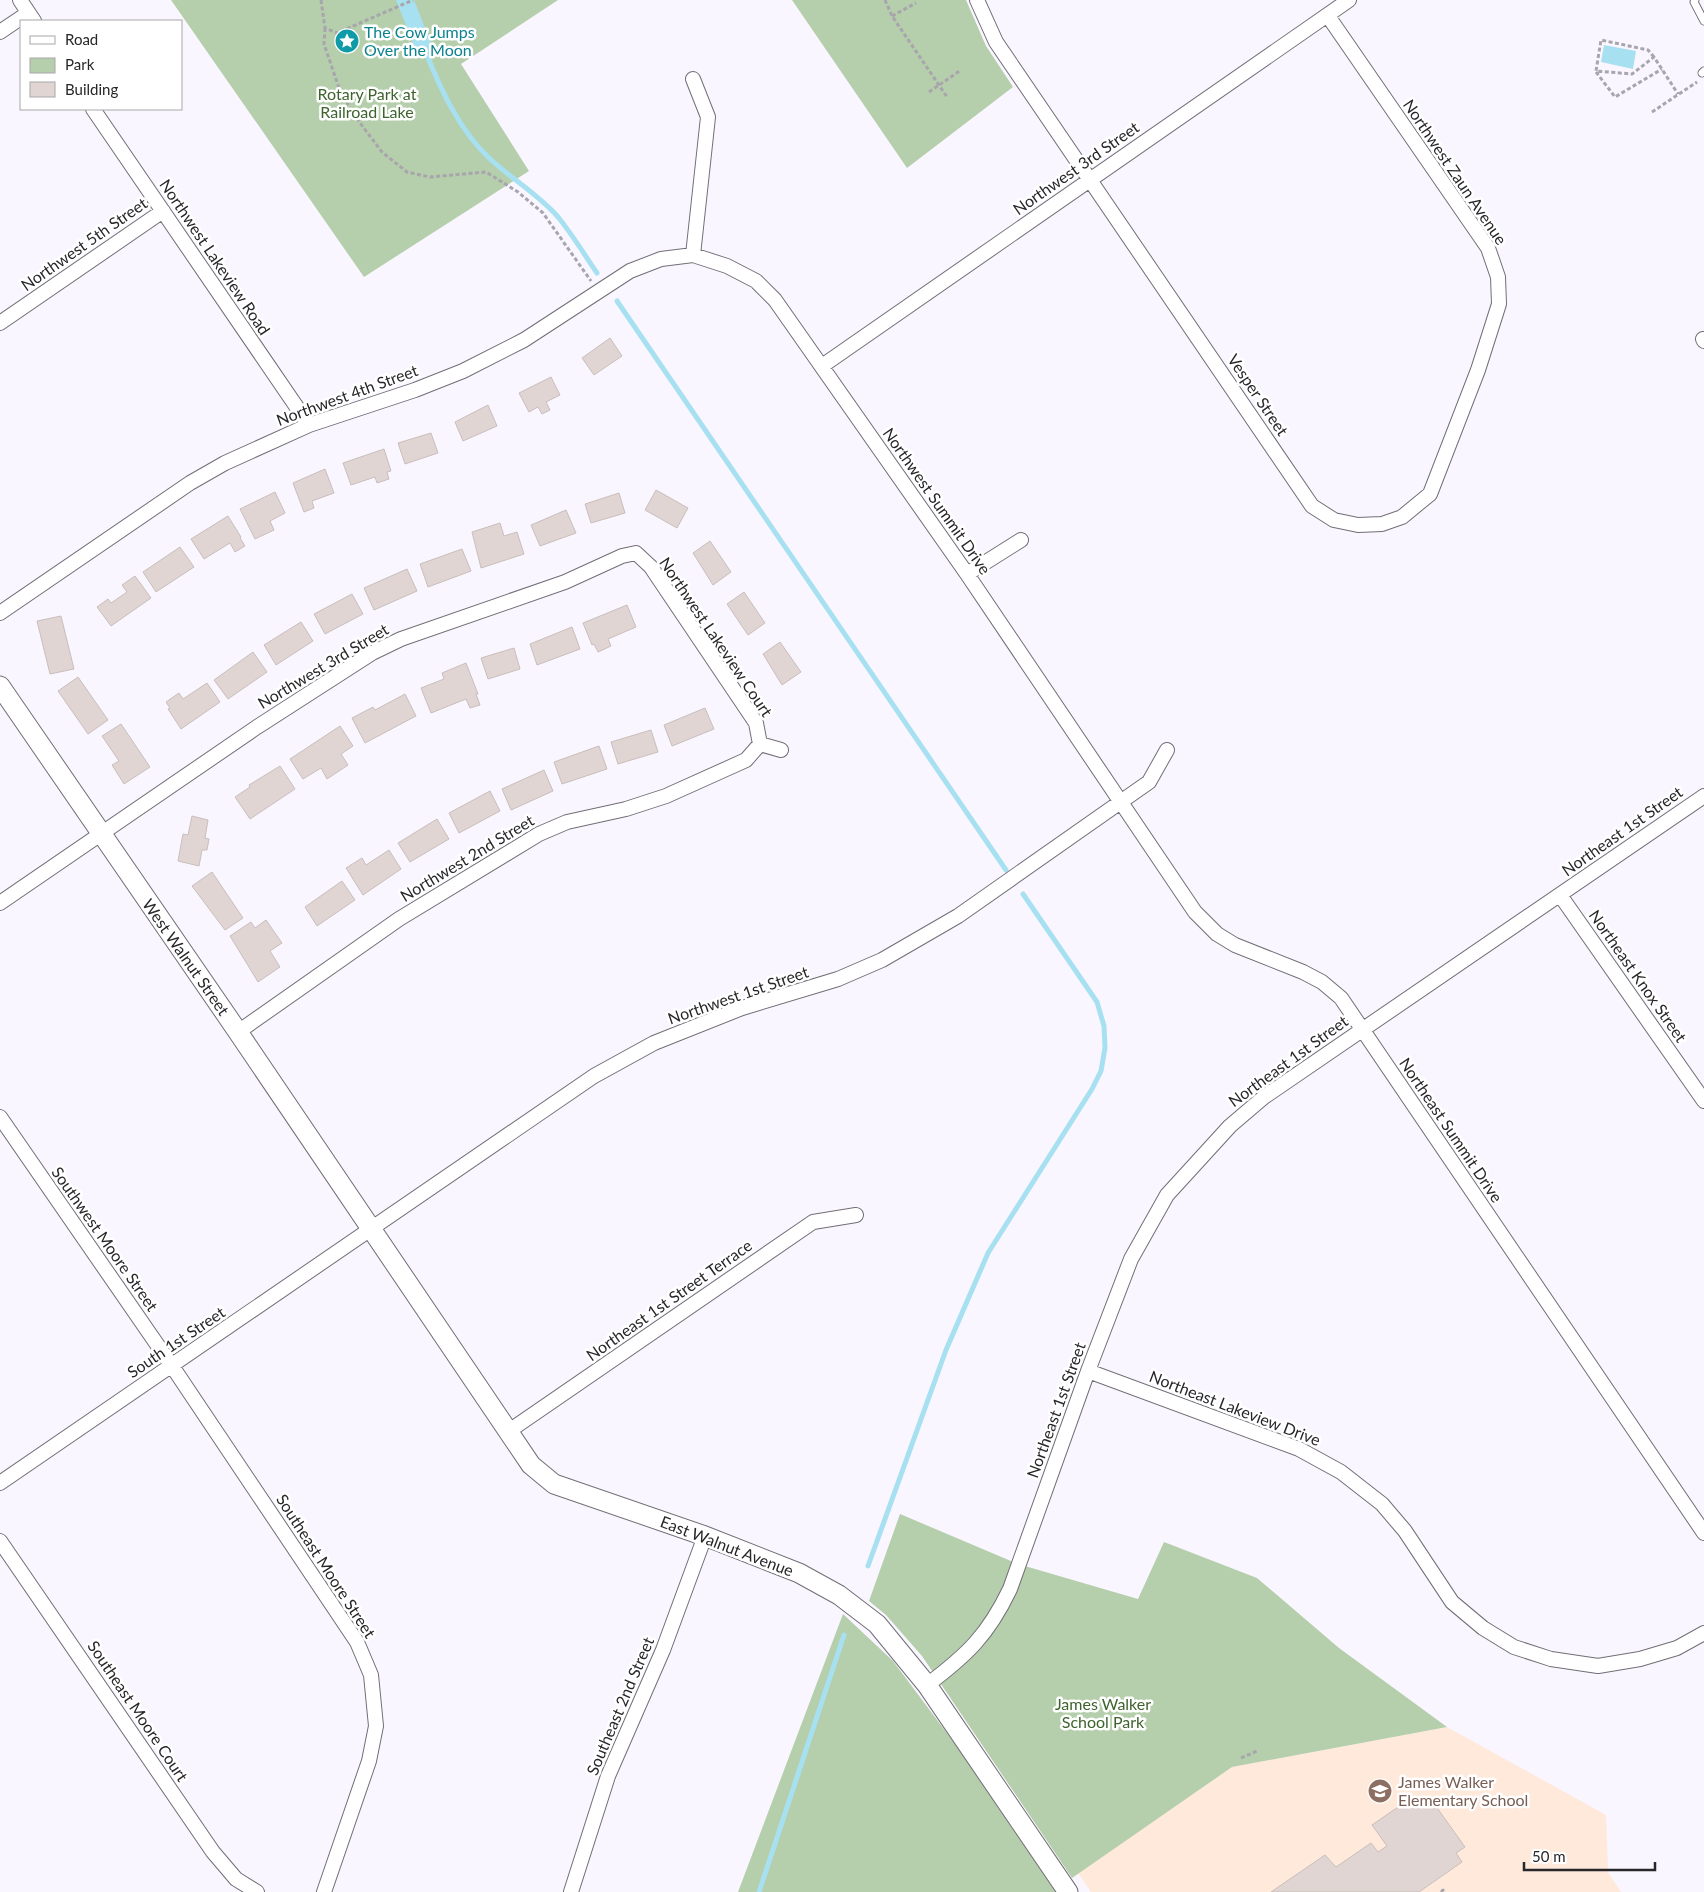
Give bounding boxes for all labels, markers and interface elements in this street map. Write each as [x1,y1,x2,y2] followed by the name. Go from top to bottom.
[20,20,182,110] legend
[364,22,475,59] place label: The Cow Jumps Over the Moon
[334,28,360,54] place icon: The Cow Jumps Over the Moon
[65,30,98,48] text: Road
[65,55,95,73] text: Park
[65,80,118,98] text: Building
[318,84,417,121] park label: Rotary Park at Railroad Lake
[1400,95,1511,248] street label: Northwest Zaun Avenue
[1009,117,1142,218] street label: Northwest 3rd Street
[156,175,275,338] street label: Northwest Lakeview Road
[17,193,151,294] street label: Northwest 5th Street
[1224,350,1293,439] street label: Vesper Street
[273,360,420,429] street label: Northwest 4th Street
[880,424,995,578] street label: Northwest Summit Drive
[656,553,777,720] street label: Northwest Lakeview Court
[254,619,392,712] street label: Northwest 3rd Street
[1558,782,1686,879] street label: Northeast 1st Street
[396,810,537,905] street label: Northwest 2nd Street
[139,895,234,1019] street label: West Walnut Street
[1586,906,1691,1046] street label: Northeast Knox Street
[665,961,811,1027] street label: Northwest 1st Street
[1224,1011,1351,1110] street label: Northeast 1st Street
[1396,1054,1507,1206] street label: Northeast Summit Drive
[48,1163,163,1315] street label: Southwest Moore Street
[582,1235,755,1364] street label: Northeast 1st Street Terrace
[123,1302,228,1381] street label: South 1st Street
[1022,1339,1089,1480] street label: Northeast 1st Street
[1147,1366,1323,1449] street label: Northeast Lakeview Drive
[273,1490,380,1641] street label: Southeast Moore Street
[658,1511,796,1580] street label: East Walnut Avenue
[582,1634,657,1778] street label: Southeast 2nd Street
[84,1637,193,1785] street label: Southeast Moore Court
[1055,1694,1151,1731] park label: James Walker School Park
[1398,1772,1528,1809] place label: James Walker Elementary School
[1367,1778,1393,1804] school or university icon: James Walker Elementary School
[1524,1840,1655,1872] scale bar
[1532,1847,1566,1865] text: 50 m

